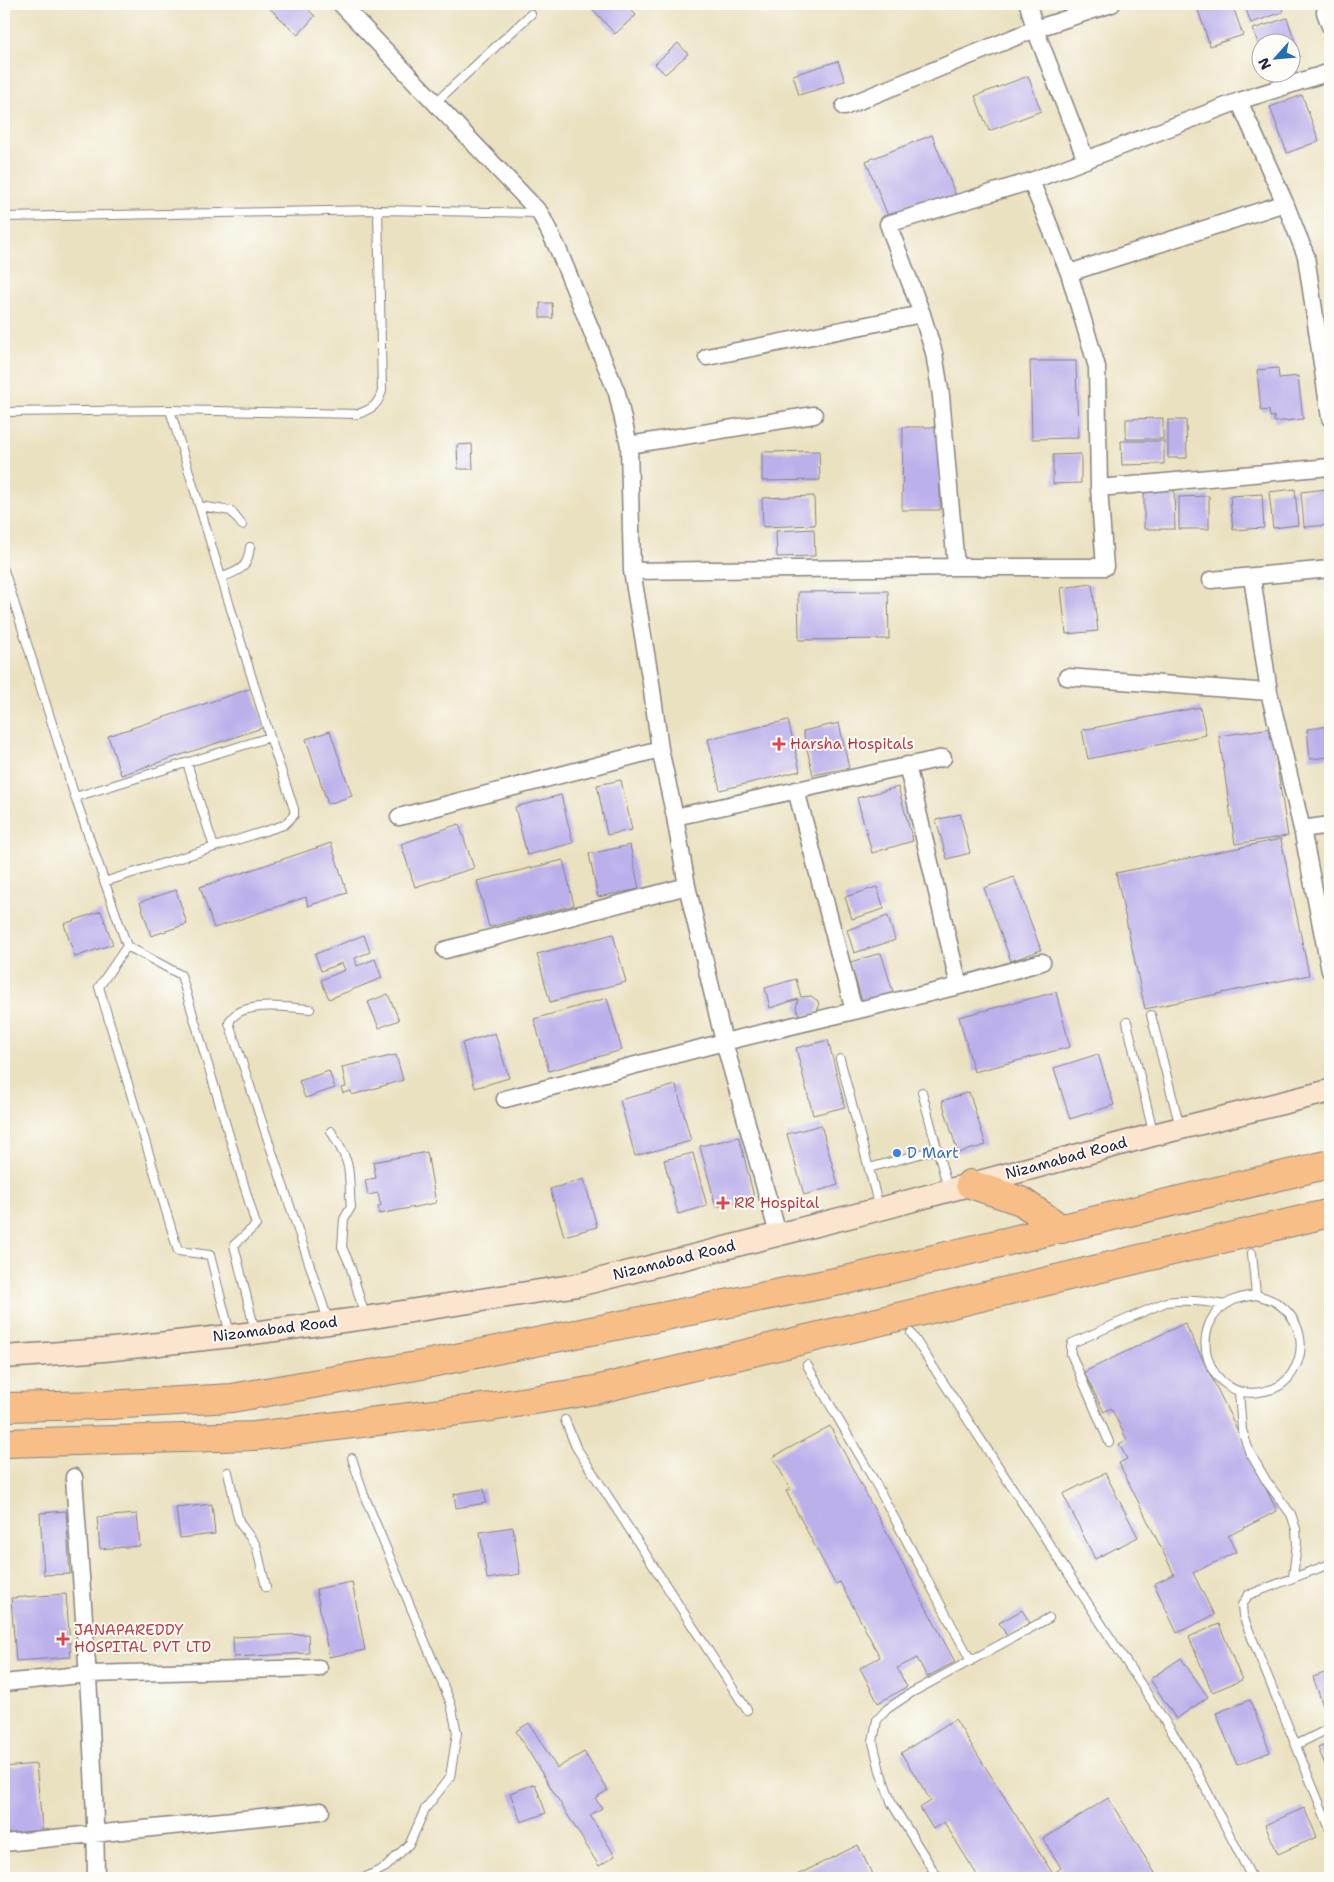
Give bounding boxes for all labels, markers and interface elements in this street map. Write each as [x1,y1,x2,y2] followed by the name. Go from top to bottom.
[1252,32,1302,82] north arrow
[1254,55,1275,73] text: N
[790,734,914,754] place label: Harsha Hospitals
[772,737,786,751] marker: Harsha Hospitals
[1003,1132,1130,1184] street label: Nizamabad Road
[907,1143,959,1163] place label: D Mart
[891,1147,903,1159] marker: D Mart
[734,1193,820,1213] place label: RR Hospital
[716,1196,730,1210] marker: RR Hospital
[611,1235,738,1285] street label: Nizamabad Road
[211,1311,339,1347] street label: Nizamabad Road
[74,1620,211,1657] place label: JANAPAREDDY HOSPITAL PVT LTD
[56,1632,70,1646] marker: JANAPAREDDY HOSPITAL PVT LTD

